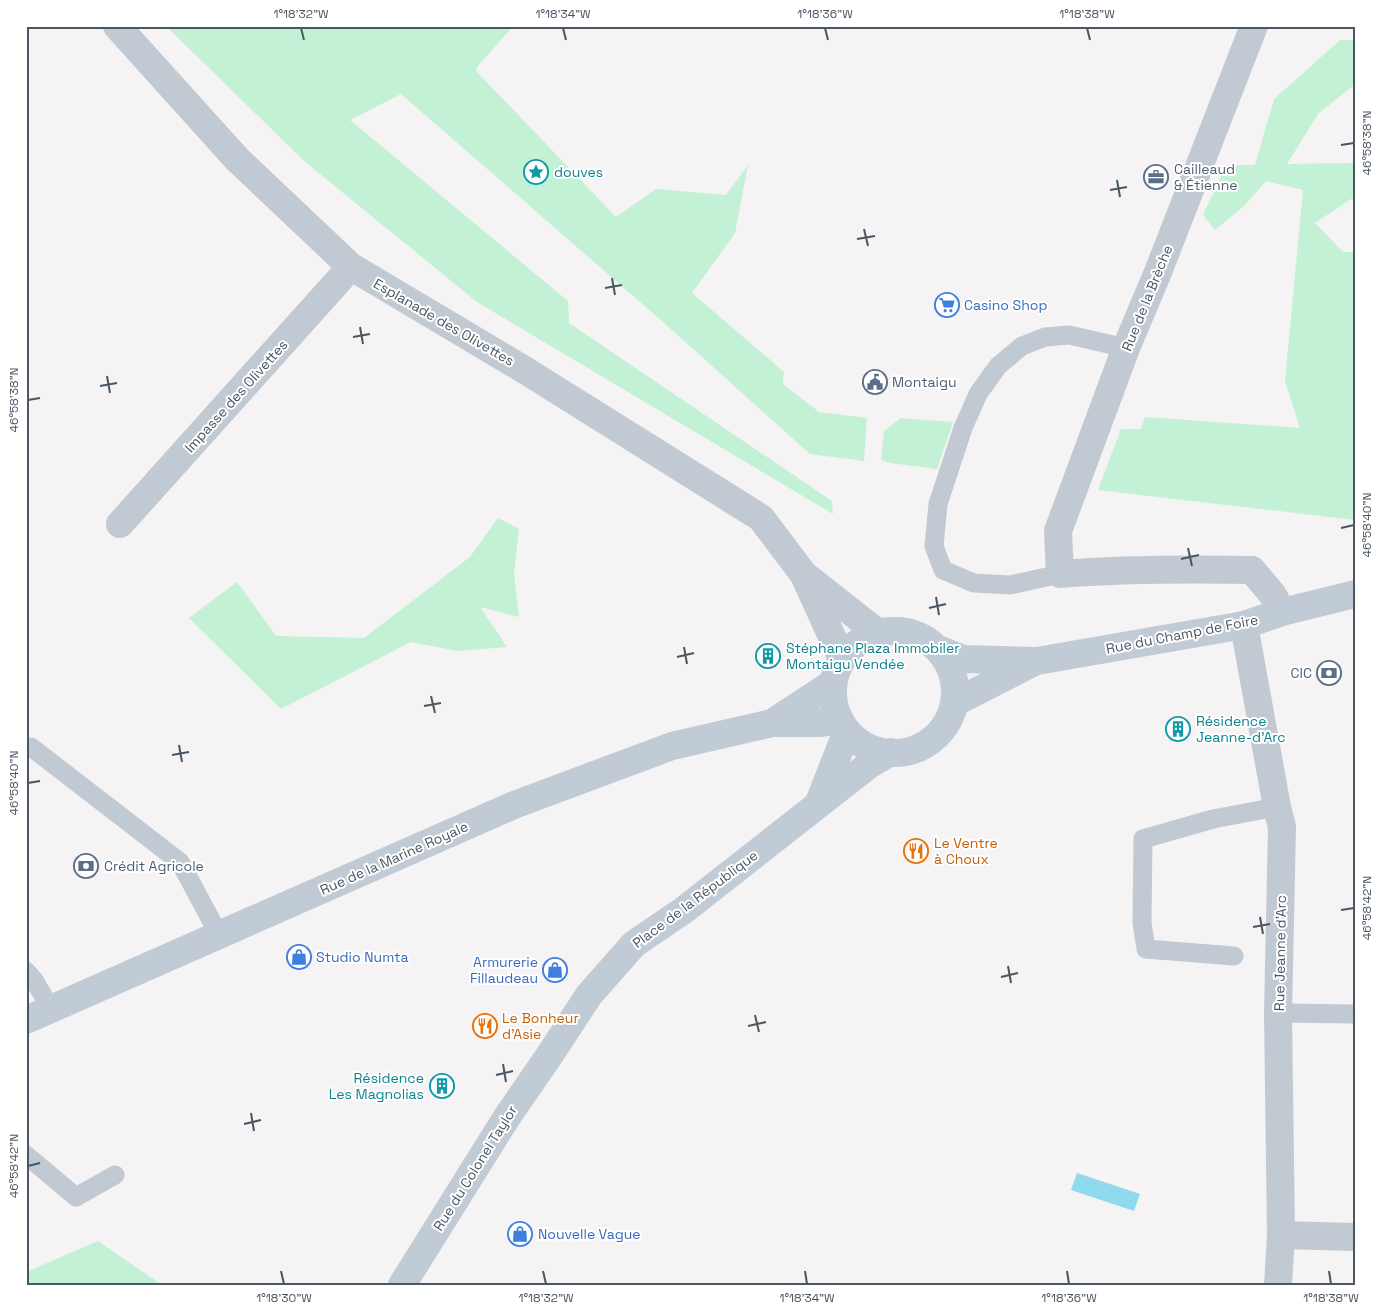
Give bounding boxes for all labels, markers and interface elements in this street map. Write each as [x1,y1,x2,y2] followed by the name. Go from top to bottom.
[273,6,329,22] text: 1°18'32"W
[535,6,591,22] text: 1°18'34"W
[797,6,853,22] text: 1°18'36"W
[1059,6,1115,22] text: 1°18'38"W
[1359,111,1375,175] text: 46°58'38"N
[523,159,549,185] place icon: douves
[1174,160,1238,194] place label: Cailleaud & Étienne
[554,163,603,181] place label: douves
[1143,164,1169,190] office icon: Cailleaud & Étienne
[1117,242,1177,354] street label: Rue de la Brèche
[370,274,518,370] street label: Esplanade des Olivettes
[934,292,960,318] supermarket icon: Casino Shop
[964,296,1047,314] place label: Casino Shop
[181,336,291,456] street label: Impasse des Olivettes
[6,368,22,432] text: 46°58'38"N
[862,369,888,395] public building icon: Montaigu
[892,373,957,391] place label: Montaigu
[1359,493,1375,557] text: 46°58'40"N
[1104,610,1260,658] street label: Rue du Champ de Foire
[786,639,960,673] place label: Stéphane Plaza Immobiler Montaigu Vendée
[755,643,781,669] building icon: Stéphane Plaza Immobiler Montaigu Vendée
[1316,660,1342,686] bank icon: CIC
[1291,664,1312,682] place label: CIC
[1196,712,1286,746] place label: Résidence Jeanne-d'Arc
[1165,716,1191,742] building icon: Résidence Jeanne-d'Arc
[6,751,22,815] text: 46°58'40"N
[317,817,471,899] street label: Rue de la Marine Royale
[934,834,998,868] place label: Le Ventre à Choux
[903,838,929,864] restaurant icon: Le Ventre à Choux
[629,846,761,952] street label: Place de la République
[73,853,99,879] bank icon: Crédit Agricole
[104,857,204,875] place label: Crédit Agricole
[1359,876,1375,940] text: 46°58'42"N
[1270,895,1290,1011] street label: Rue Jeanne d'Arc
[286,944,312,970] shop icon: Studio Numta
[316,948,408,966] place label: Studio Numta
[470,953,538,987] place label: Armurerie Fillaudeau
[542,957,568,983] shop icon: Armurerie Fillaudeau
[502,1009,579,1043] place label: Le Bonheur d'Asie
[472,1013,498,1039] restaurant icon: Le Bonheur d'Asie
[329,1069,424,1103] place label: Résidence Les Magnolias
[429,1073,455,1099] building icon: Résidence Les Magnolias
[429,1102,521,1234] street label: Rue du Colonel Taylor
[6,1134,22,1198] text: 46°58'42"N
[507,1221,533,1247] shop icon: Nouvelle Vague
[538,1225,641,1243] place label: Nouvelle Vague
[256,1290,312,1306] text: 1°18'30"W
[518,1290,574,1306] text: 1°18'32"W
[779,1290,835,1306] text: 1°18'34"W
[1041,1290,1097,1306] text: 1°18'36"W
[1303,1290,1359,1306] text: 1°18'38"W

